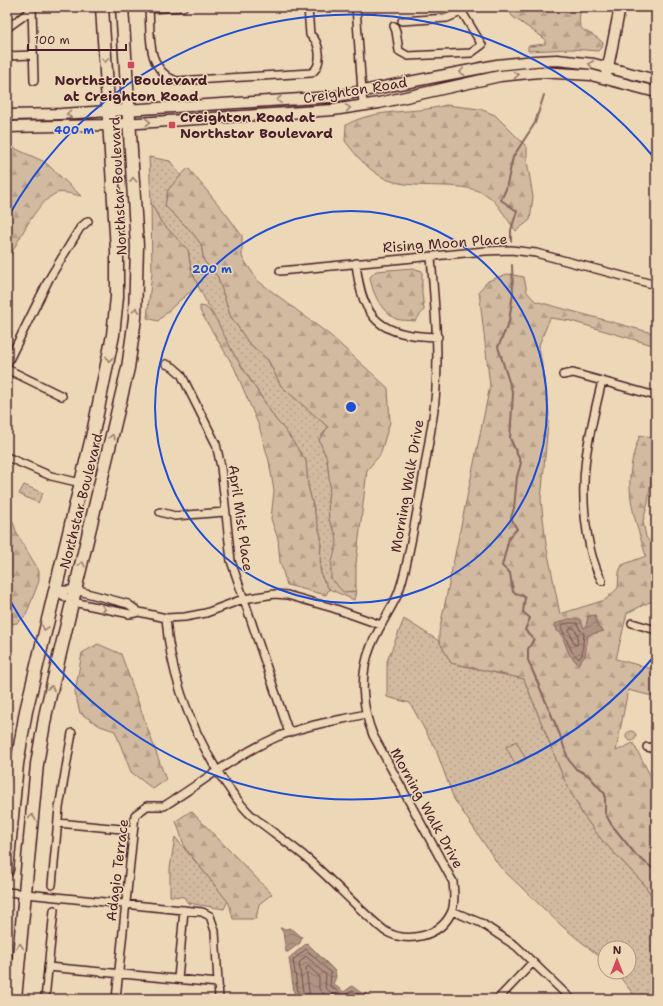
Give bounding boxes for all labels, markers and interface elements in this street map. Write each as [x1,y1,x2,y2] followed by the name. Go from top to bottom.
[28,26,126,52] scale bar
[34,32,70,48] text: 100 m
[101,57,110,63] one-way arrow
[126,60,136,70] marker: Northstar Boulevard at Creighton Road
[588,60,594,69] one-way arrow
[459,68,465,76] one-way arrow
[513,70,519,79] one-way arrow
[55,71,208,105] place label: Northstar Boulevard at Creighton Road
[302,73,408,107] street label: Creighton Road
[276,96,282,105] one-way arrow
[345,104,351,113] one-way arrow
[180,108,333,142] place label: Creighton Road at Northstar Boulevard
[66,109,72,118] one-way arrow
[105,116,131,256] street label: Northstar Boulevard
[145,117,151,126] one-way arrow
[167,120,177,130] marker: Creighton Road at Northstar Boulevard
[54,122,94,138] text: 400 m
[129,177,137,183] one-way arrow
[382,230,508,256] street label: Rising Moon Place
[192,261,232,277] text: 200 m
[131,307,140,313] one-way arrow
[105,355,113,362] one-way arrow
[344,400,358,414] centre of rings
[386,418,428,554] street label: Morning Walk Drive
[55,431,107,571] street label: Northstar Boulevard
[108,434,116,441] one-way arrow
[225,464,257,572] street label: April Mist Place
[77,561,85,567] one-way arrow
[100,604,106,612] one-way arrow
[42,625,50,631] one-way arrow
[47,685,55,692] one-way arrow
[386,745,468,871] street label: Morning Walk Drive
[27,814,36,820] one-way arrow
[102,818,132,922] street label: Adagio Terrace
[597,940,637,980] north arrow
[15,943,24,949] one-way arrow
[613,943,622,958] text: N

